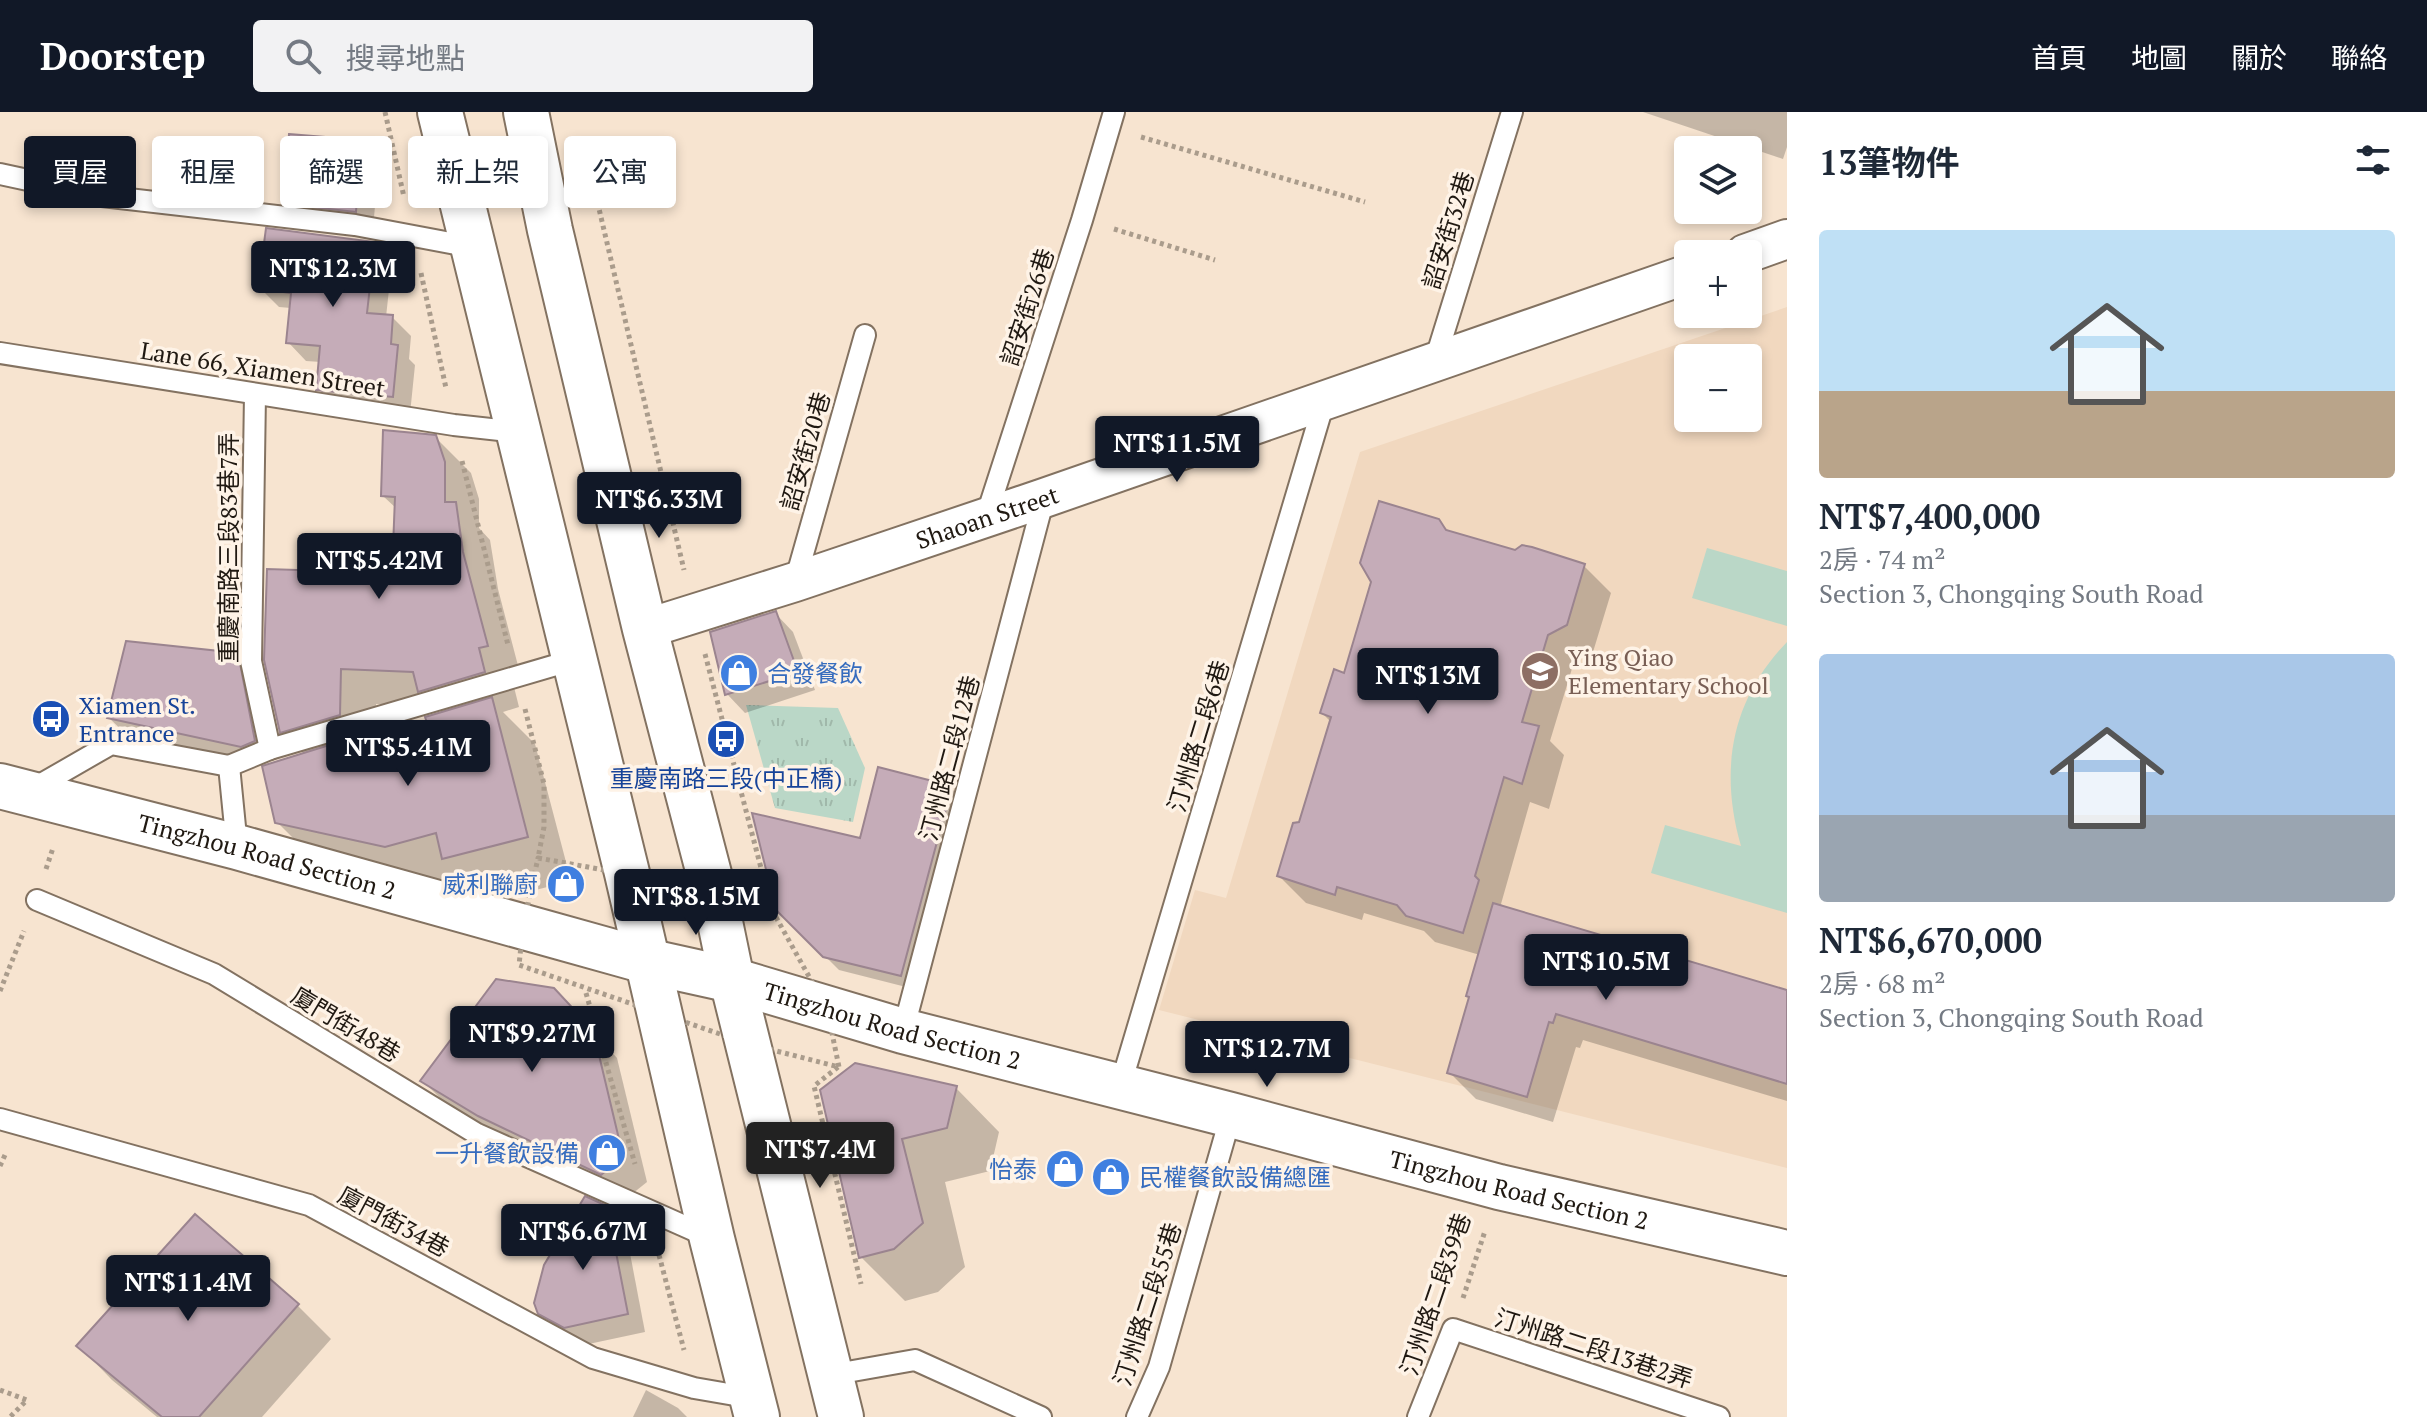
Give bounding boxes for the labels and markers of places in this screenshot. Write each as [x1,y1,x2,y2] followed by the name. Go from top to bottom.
[250,241,416,309] pin: NT$12.3M
[1094,416,1260,484] pin: NT$11.5M
[576,472,742,540] pin: NT$6.33M
[296,533,462,601] pin: NT$5.42M
[1568,641,1769,701] place label: Ying Qiao Elementary School
[1363,648,1493,716] pin: NT$13M
[1519,650,1561,692] school or university icon: Ying Qiao Elementary School
[718,652,760,694] shop icon: 合發餐飲
[767,657,863,689] place label: 合發餐飲
[79,689,196,749] place label: Xiamen St. Entrance
[30,698,72,740] bus stop icon: Xiamen St. Entrance
[705,718,747,760] bus stop icon: 重慶南路三段(中正橋)
[325,720,491,788] pin: NT$5.41M
[610,762,842,794] place label: 重慶南路三段(中正橋)
[545,863,587,905] shop icon: 威利聯廚
[442,868,538,900] place label: 威利聯廚
[613,869,779,937] pin: NT$8.15M
[1523,934,1689,1002] pin: NT$10.5M
[449,1006,615,1074] pin: NT$9.27M
[1184,1021,1350,1089] pin: NT$12.7M
[746,1122,894,1190] pin: NT$7.4M
[586,1132,628,1174] shop icon: 一升餐飲設備
[435,1137,579,1169] place label: 一升餐飲設備
[1044,1148,1086,1190] shop icon: 怡泰
[989,1153,1037,1185] place label: 怡泰
[1090,1156,1132,1198] shop icon: 民權餐飲設備總匯
[1139,1161,1331,1193] place label: 民權餐飲設備總匯
[500,1204,666,1272] pin: NT$6.67M
[105,1255,271,1323] pin: NT$11.4M

